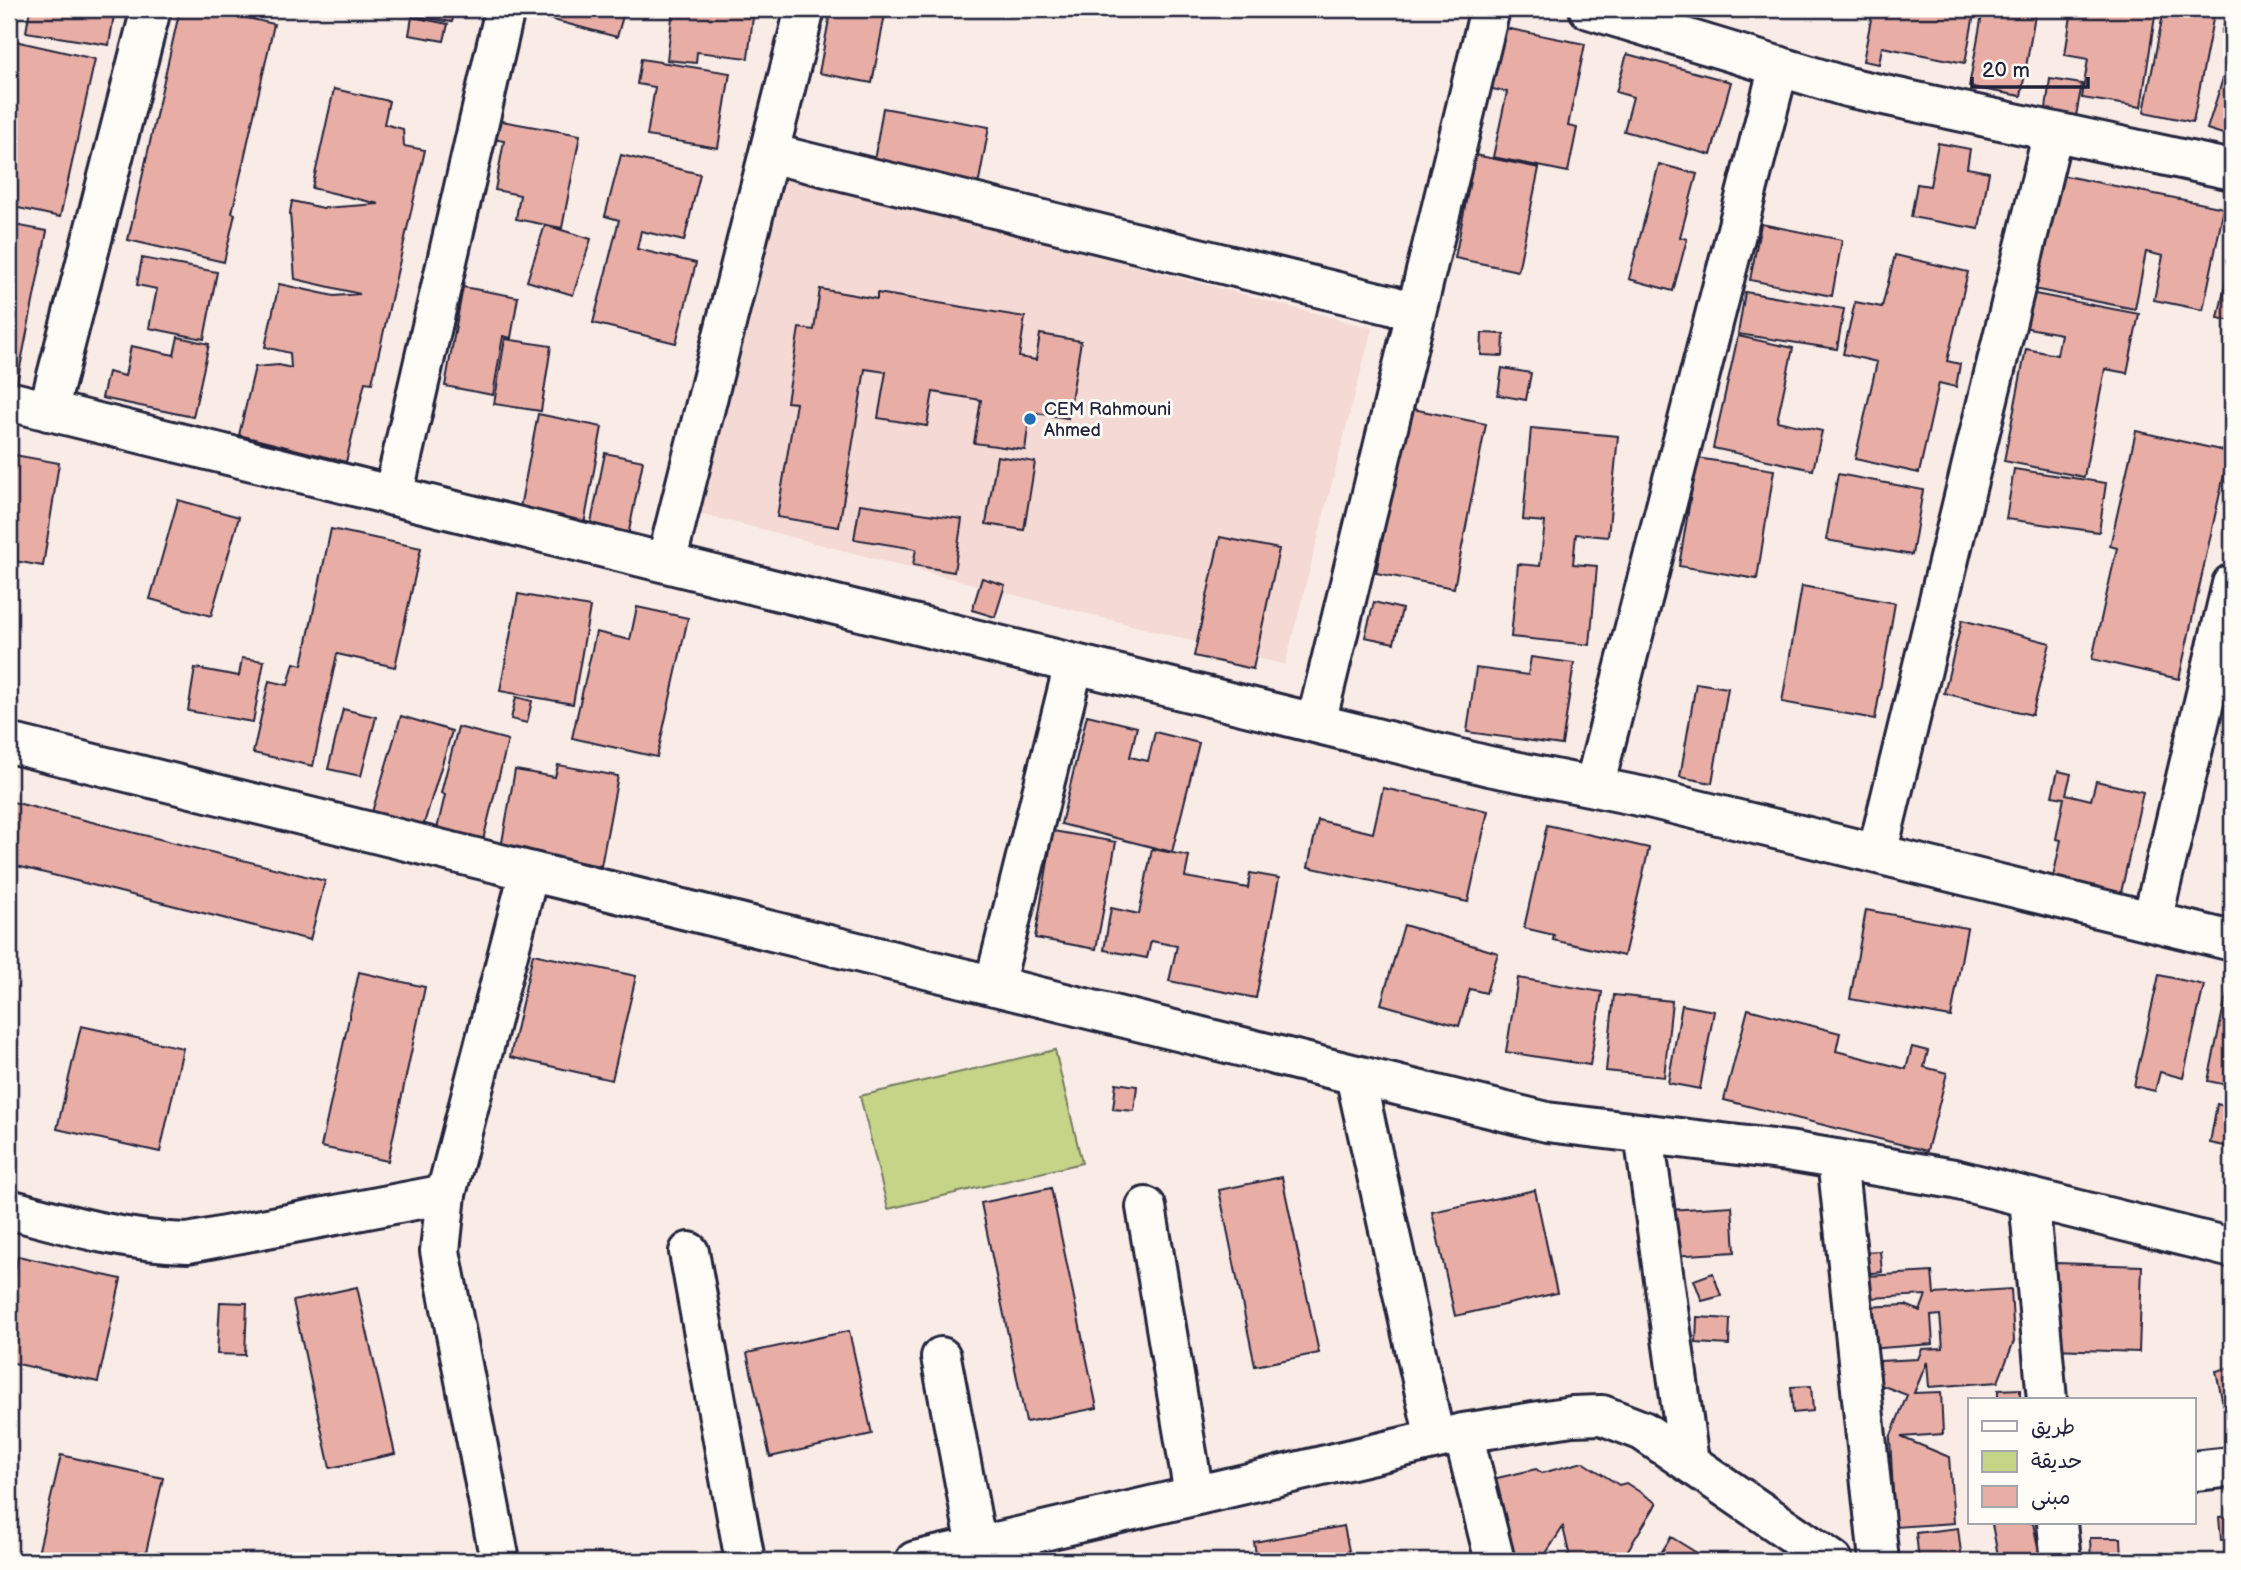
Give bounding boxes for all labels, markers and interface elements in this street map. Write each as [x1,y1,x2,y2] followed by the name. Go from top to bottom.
[1972,46,2087,90] scale bar
[1982,58,2030,83] text: 20 m
[1044,399,1171,441] place label: CEM Rahmouni Ahmed
[1022,411,1038,427] marker: CEM Rahmouni Ahmed
[1968,1398,2196,1524] legend
[2031,1415,2075,1440] text: طريق
[2031,1449,2082,1474] text: حديقة
[2031,1485,2070,1511] text: مبنى

